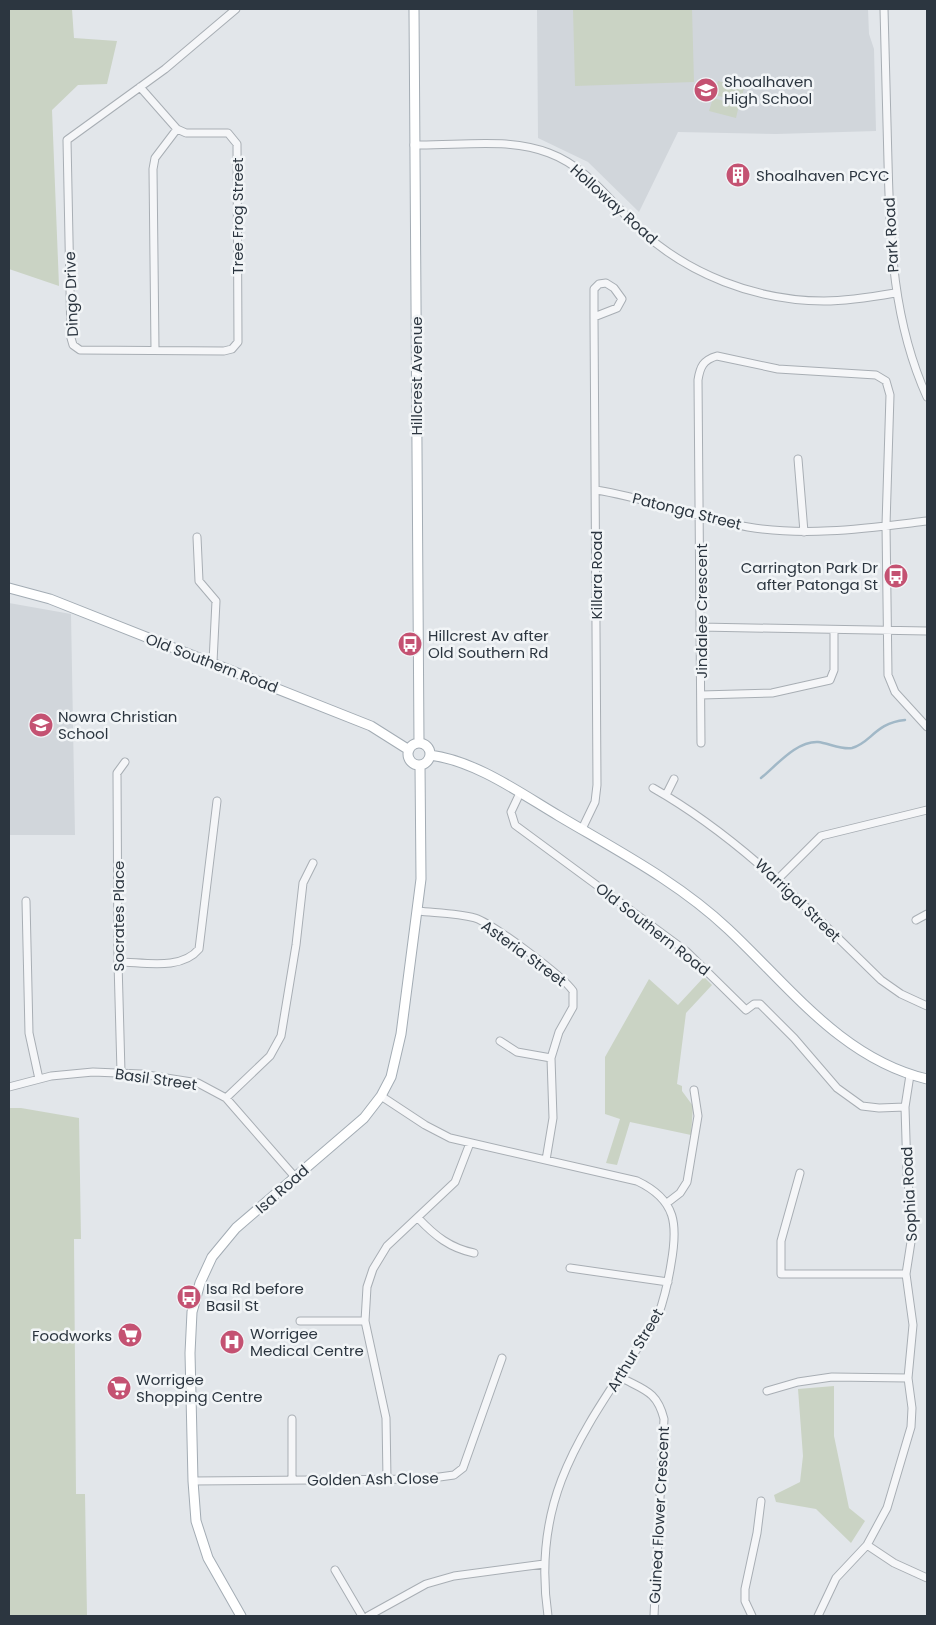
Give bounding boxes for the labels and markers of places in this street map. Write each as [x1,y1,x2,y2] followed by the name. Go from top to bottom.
[724,71,813,109] place label: Shoalhaven High School
[693,77,719,103] school or university icon: Shoalhaven High School
[725,162,751,188] building icon: Shoalhaven PCYC
[756,165,890,186] place label: Shoalhaven PCYC
[741,557,878,595] place label: Carrington Park Dr after Patonga St
[883,563,909,589] bus stop icon: Carrington Park Dr after Patonga St
[428,625,549,663] place label: Hillcrest Av after Old Southern Rd
[397,631,423,657] bus stop icon: Hillcrest Av after Old Southern Rd
[58,706,177,744] place label: Nowra Christian School
[28,712,54,738] school or university icon: Nowra Christian School
[206,1278,304,1316] place label: Isa Rd before Basil St
[176,1284,202,1310] bus stop icon: Isa Rd before Basil St
[117,1322,143,1348] supermarket icon: Foodworks
[250,1323,364,1361] place label: Worrigee Medical Centre
[32,1325,112,1346] place label: Foodworks
[219,1329,245,1355] hospital icon: Worrigee Medical Centre
[136,1369,263,1407] place label: Worrigee Shopping Centre
[106,1375,132,1401] supermarket icon: Worrigee Shopping Centre

